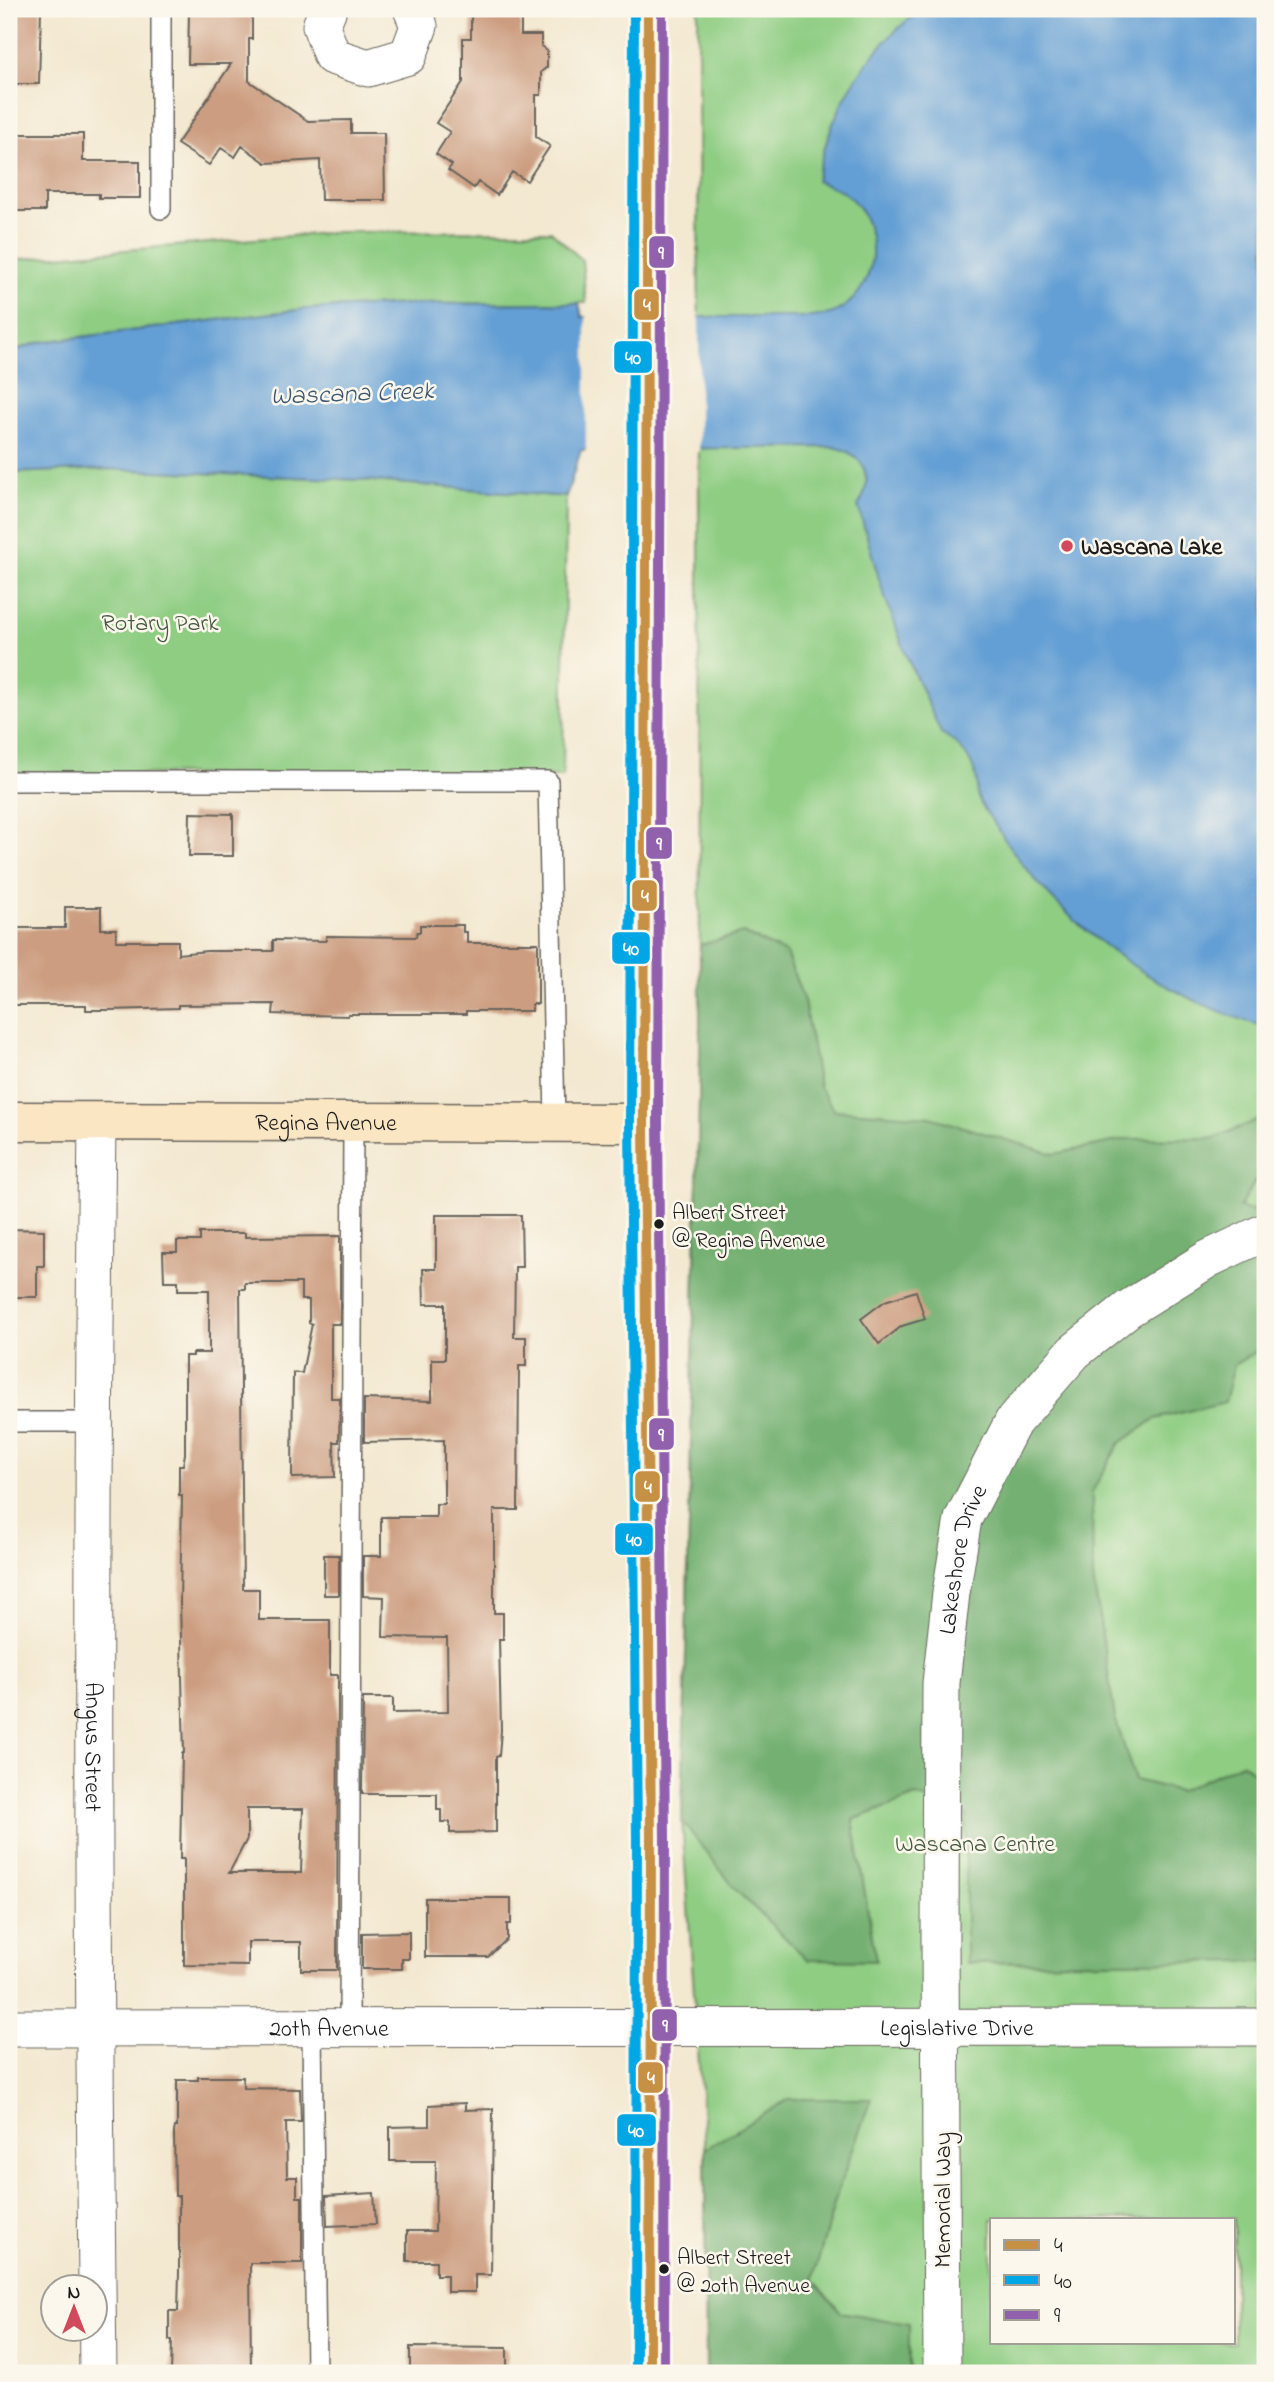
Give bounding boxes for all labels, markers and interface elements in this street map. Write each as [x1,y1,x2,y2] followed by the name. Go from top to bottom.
[648,235,675,269] line badge: 9
[657,241,664,268] text: 9
[633,288,660,321] line badge: 4
[643,293,651,320] text: 4
[613,340,653,374] line badge: 40
[625,346,642,373] text: 40
[270,373,436,417] water label: Wascana Creek
[1081,531,1224,566] place label: Wascana Lake
[1059,538,1075,554] marker: Wascana Lake
[102,607,219,643] park label: Rotary Park
[645,826,673,860] line badge: 9
[655,832,662,859] text: 9
[631,879,658,912] line badge: 4
[641,884,649,911] text: 4
[611,931,651,965] line badge: 40
[623,937,640,964] text: 40
[255,1107,397,1142] street label: Regina Avenue
[672,1198,825,1259] place label: Albert Street @ Regina Avenue
[652,1217,666,1231] marker: Albert Street @ Regina Avenue
[648,1417,675,1451] line badge: 9
[657,1423,664,1450] text: 9
[634,1470,661,1503] line badge: 4
[644,1475,652,1502] text: 4
[932,1479,998,1636] street label: Lakeshore Drive
[614,1522,654,1556] line badge: 40
[626,1528,643,1555] text: 40
[74,1682,109,1812] street label: Angus Street
[895,1828,1055,1863] park label: Wascana Centre
[651,2008,678,2042] line badge: 9
[880,2012,1034,2047] street label: Legislative Drive
[269,2013,389,2048] street label: 20th Avenue
[661,2014,668,2041] text: 9
[637,2061,664,2094] line badge: 4
[647,2066,655,2093] text: 4
[616,2113,657,2147] line badge: 40
[628,2119,645,2146] text: 40
[927,2132,963,2268] street label: Memorial Way
[990,2218,1236,2344] legend
[1054,2232,1063,2262] text: 4
[677,2243,810,2303] place label: Albert Street @ 20th Avenue
[657,2262,671,2276] marker: Albert Street @ 20th Avenue
[1054,2268,1072,2298] text: 40
[38,2274,108,2344] north arrow
[68,2280,81,2307] text: N
[1054,2302,1061,2332] text: 9

